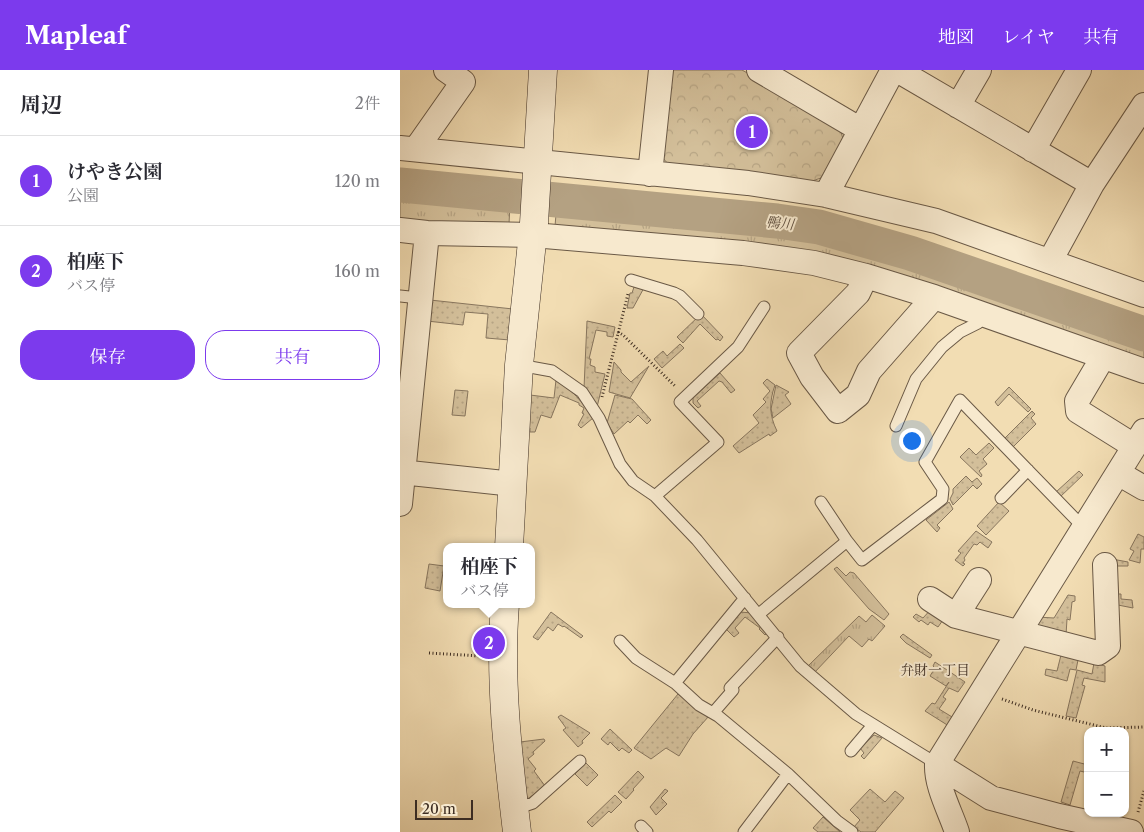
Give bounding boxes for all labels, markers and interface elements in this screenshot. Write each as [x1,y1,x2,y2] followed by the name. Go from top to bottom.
[25,21,127,50] text: Mapleaf
[938,26,974,48] text: 地図
[1002,26,1055,48] text: レイヤ
[1083,26,1119,48] text: 共有
[20,92,62,117] text: 周辺
[355,93,380,113] text: 2件
[736,113,768,151] pin: 1
[67,160,162,183] text: けやき公園
[32,171,40,191] text: 1
[335,171,380,191] text: 120 m
[67,185,99,205] text: 公園
[765,213,797,234] water label: 鴨川
[67,250,124,273] text: 柏座下
[31,261,41,281] text: 2
[335,261,380,281] text: 160 m
[67,275,115,295] text: バス停
[20,330,195,380] button: 保存
[205,330,380,380] button: 共有
[899,428,925,454] your location
[443,543,535,608] popup
[460,555,518,578] text: 柏座下
[460,580,509,600] text: バス停
[473,624,505,662] pin: 2
[900,661,970,679] district label: 弁財一丁目
[1084,727,1129,817] map controls
[1084,727,1129,772] button: +
[1084,772,1129,817] button: −
[415,797,472,820] scale bar
[422,800,456,818] text: 20 m

